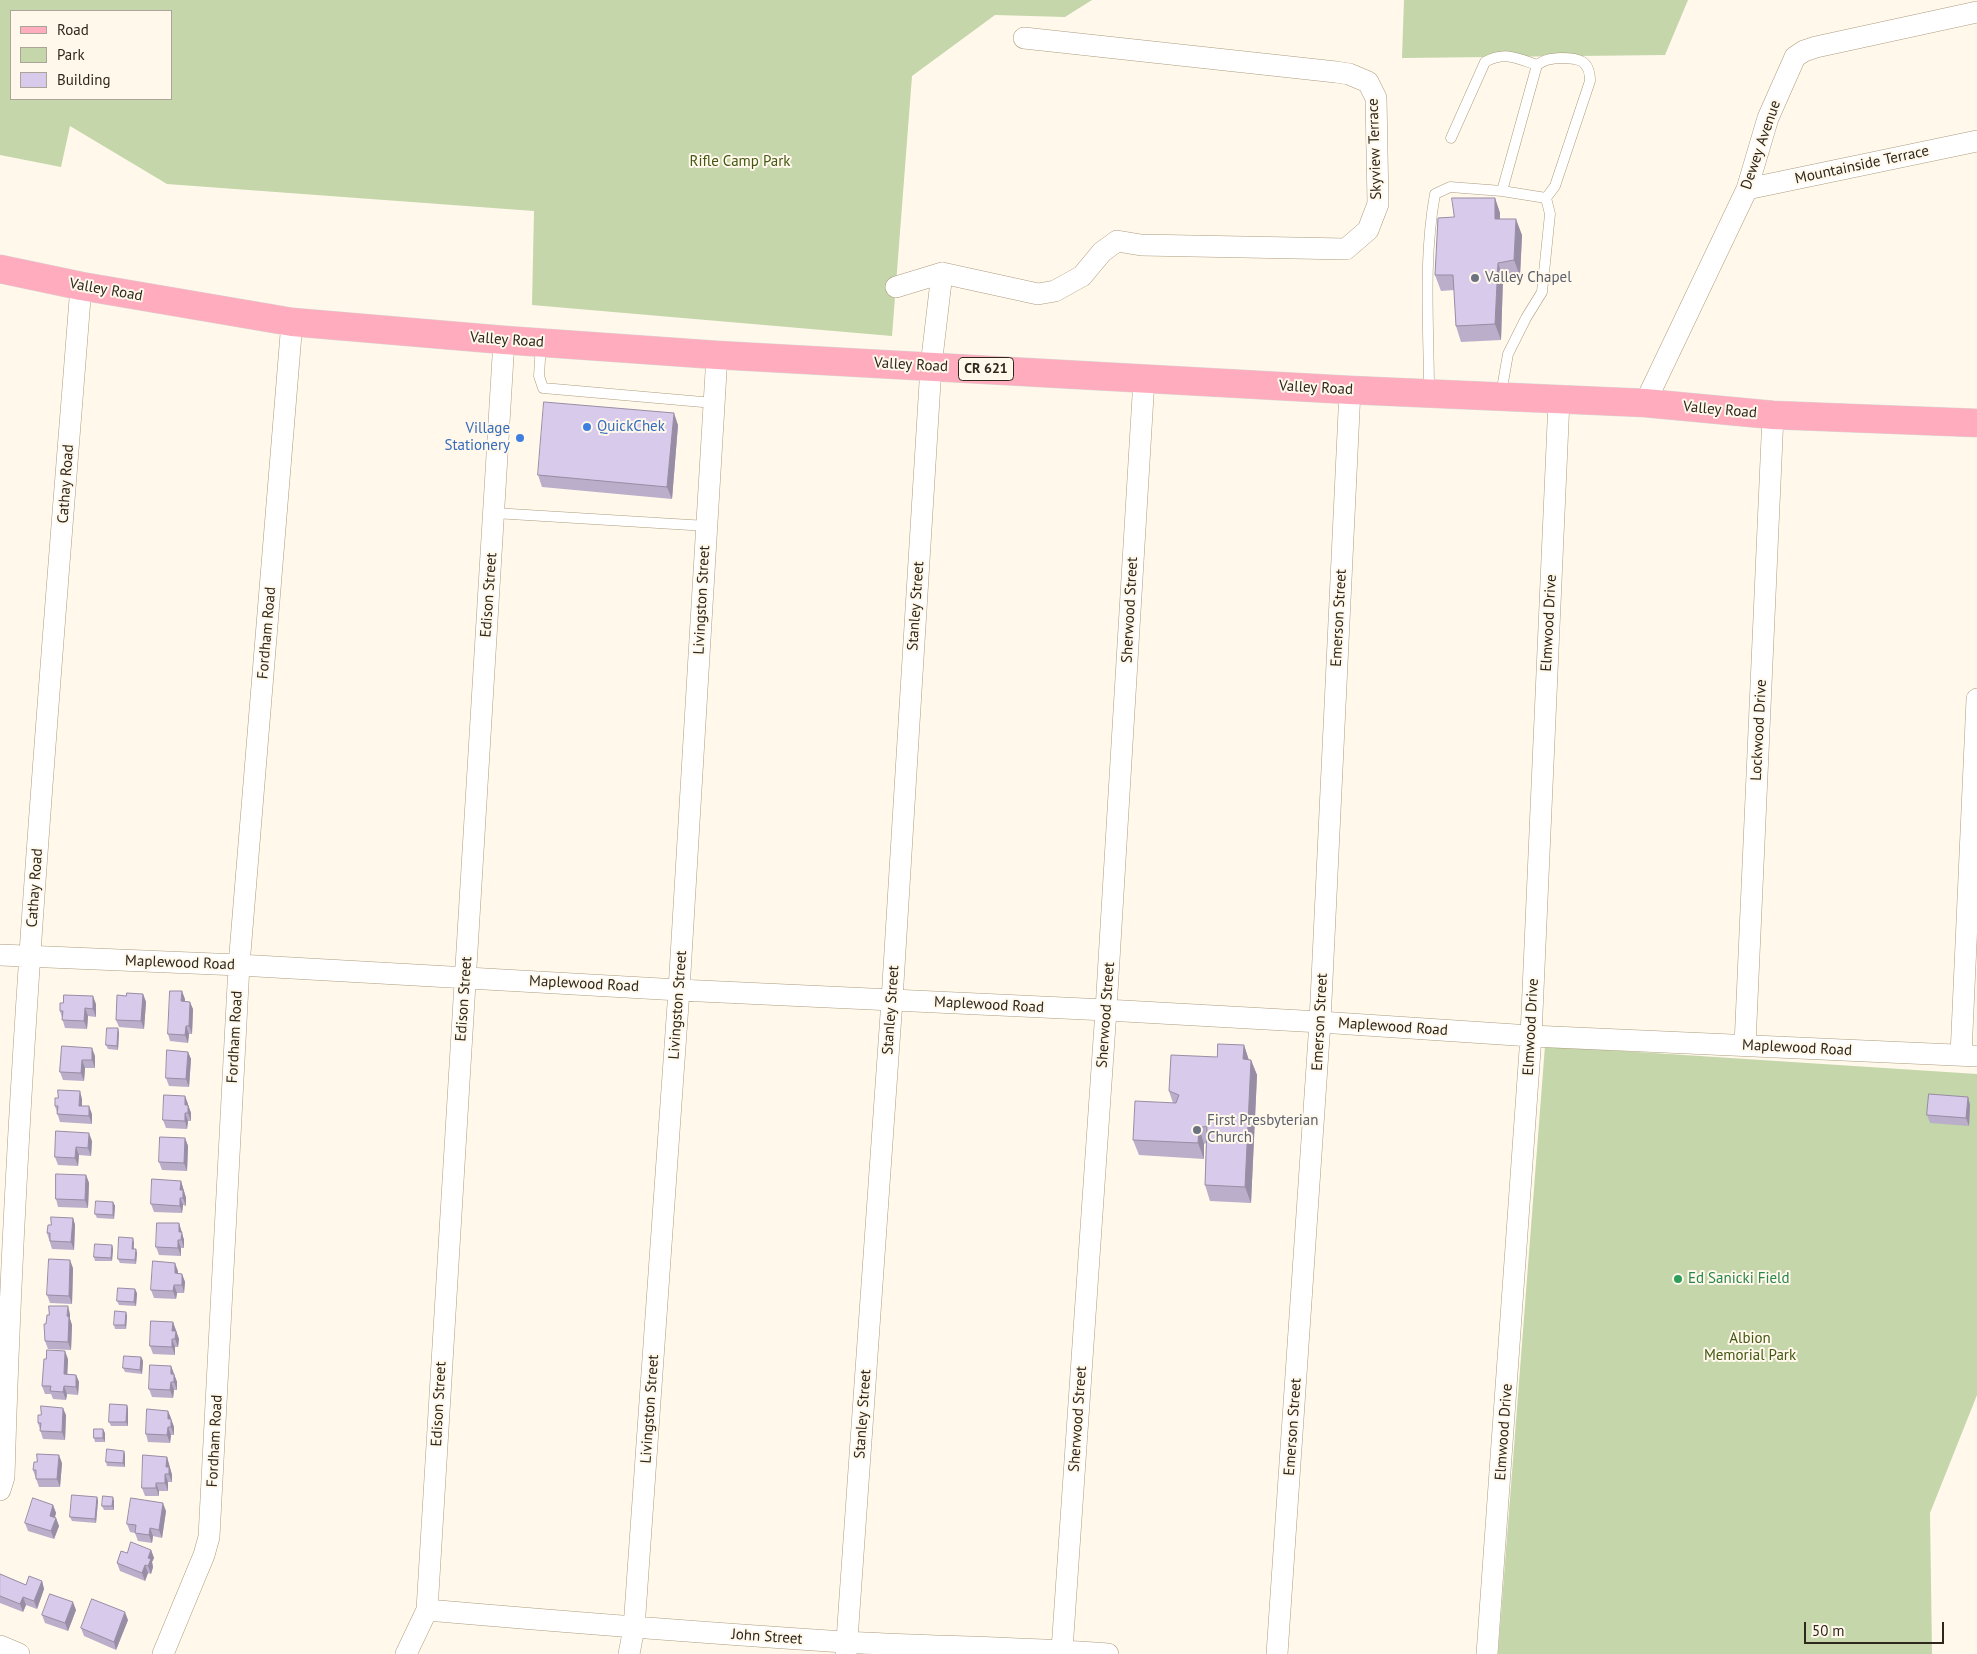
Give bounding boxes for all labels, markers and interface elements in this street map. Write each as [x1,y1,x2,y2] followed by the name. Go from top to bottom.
[10,10,172,100] legend
[57,20,89,39] text: Road
[57,45,85,64] text: Park
[57,70,111,89] text: Building
[1364,98,1386,200] street label: Skyview Terrace
[1737,98,1785,192] street label: Dewey Avenue
[1793,142,1931,188] street label: Mountainside Terrace
[690,153,790,171] park label: Rifle Camp Park
[1485,269,1572,287] place label: Valley Chapel
[1469,272,1481,284] marker: Valley Chapel
[68,275,144,305] street label: Valley Road
[469,328,545,352] street label: Valley Road
[874,354,948,376] street label: Valley Road
[958,358,1014,380] road number: CR 621
[1279,377,1353,399] street label: Valley Road
[1682,398,1758,422] street label: Valley Road
[597,418,665,436] place label: QuickChek
[444,420,510,455] place label: Village Stationery
[581,421,593,433] marker: QuickChek
[514,432,526,444] marker: Village Stationery
[54,444,78,524] street label: Cathay Road
[690,545,714,655] street label: Livingston Street
[477,552,501,638] street label: Edison Street
[1118,556,1142,664] street label: Sherwood Street
[904,561,928,651] street label: Stanley Street
[1327,569,1351,667] street label: Emerson Street
[1537,574,1561,672] street label: Elmwood Drive
[254,586,280,680] street label: Fordham Road
[1747,679,1771,781] street label: Lockwood Drive
[23,848,47,928] street label: Cathay Road
[665,950,691,1060] street label: Livingston Street
[125,952,235,974] street label: Maplewood Road
[452,956,476,1042] street label: Edison Street
[1093,961,1119,1069] street label: Sherwood Street
[879,965,903,1055] street label: Stanley Street
[529,972,639,996] street label: Maplewood Road
[1308,973,1332,1071] street label: Emerson Street
[1519,978,1543,1076] street label: Elmwood Drive
[224,990,246,1084] street label: Fordham Road
[934,993,1044,1017] street label: Maplewood Road
[1337,1014,1449,1040] street label: Maplewood Road
[1742,1036,1852,1060] street label: Maplewood Road
[1207,1112,1318,1147] place label: First Presbyterian Church
[1191,1124,1203,1136] marker: First Presbyterian Church
[1688,1270,1790,1288] place label: Ed Sanicki Field
[1672,1273,1684,1285] marker: Ed Sanicki Field
[1704,1330,1796,1365] park label: Albion Memorial Park
[637,1354,663,1464] street label: Livingston Street
[428,1361,450,1447] street label: Edison Street
[1065,1365,1091,1473] street label: Sherwood Street
[851,1369,875,1459] street label: Stanley Street
[1281,1378,1305,1476] street label: Emerson Street
[1492,1383,1516,1481] street label: Elmwood Drive
[204,1394,226,1488] street label: Fordham Road
[1807,1612,1947,1644] scale bar
[1812,1621,1845,1640] text: 50 m
[731,1626,803,1648] street label: John Street

